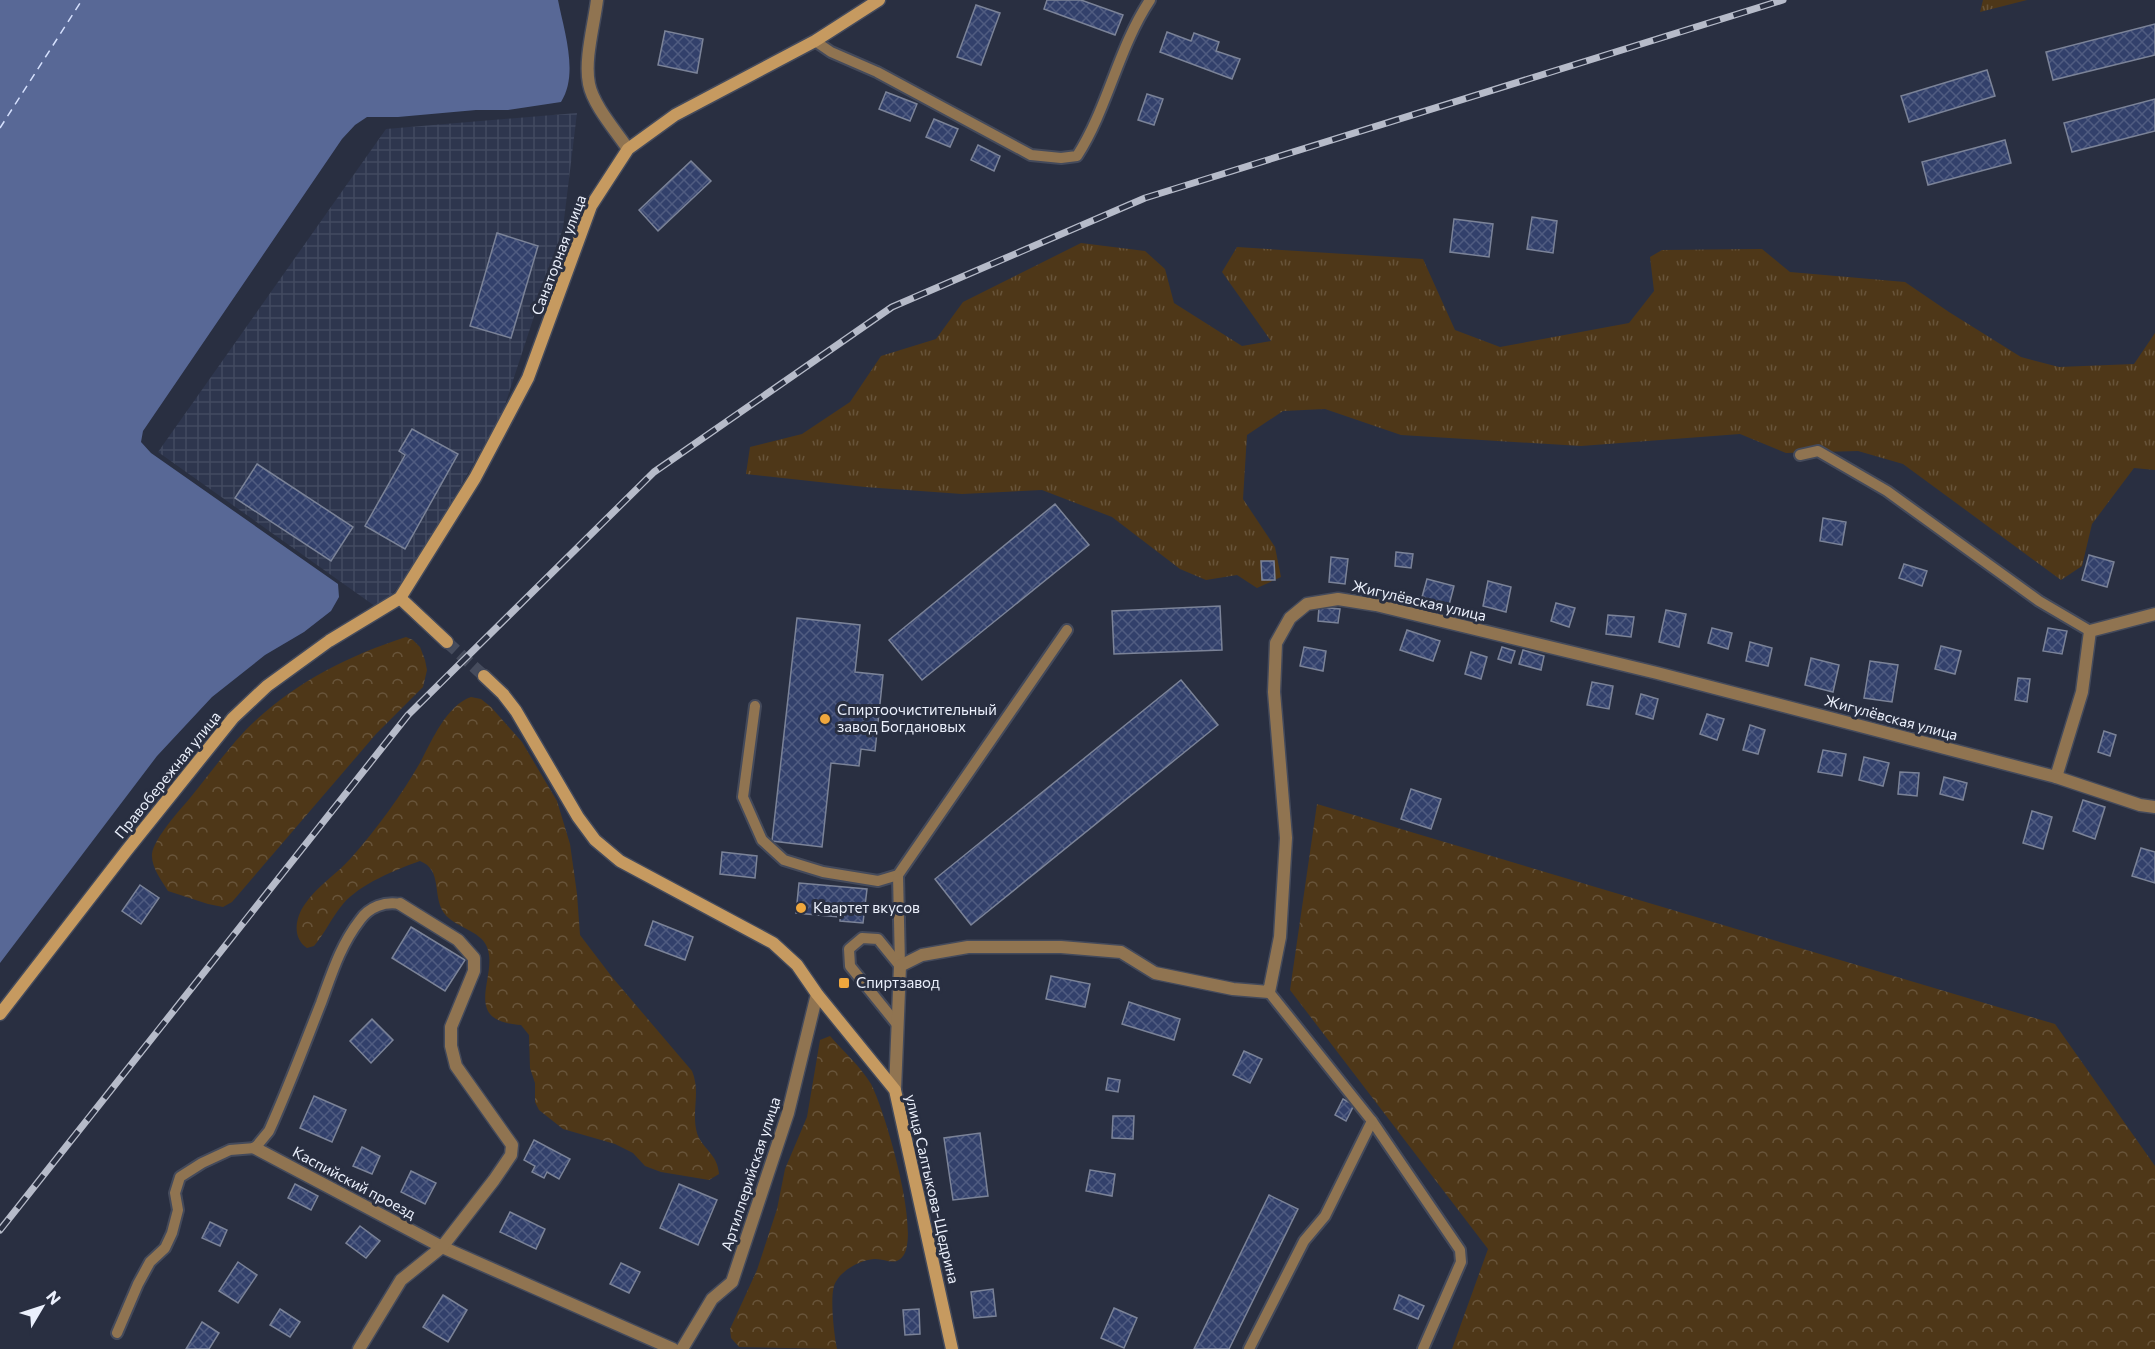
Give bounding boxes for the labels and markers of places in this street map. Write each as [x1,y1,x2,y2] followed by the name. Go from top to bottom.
[837,700,997,735] place label: Спиртоочистительный завод Богдановых
[818,712,832,726] marker: Спиртоочистительный завод Богдановых
[813,898,920,916] place label: Квартет вкусов
[794,901,808,915] marker: Квартет вкусов
[856,973,940,991] place label: Спиртзавод
[837,976,851,990] marker: Спиртзавод

